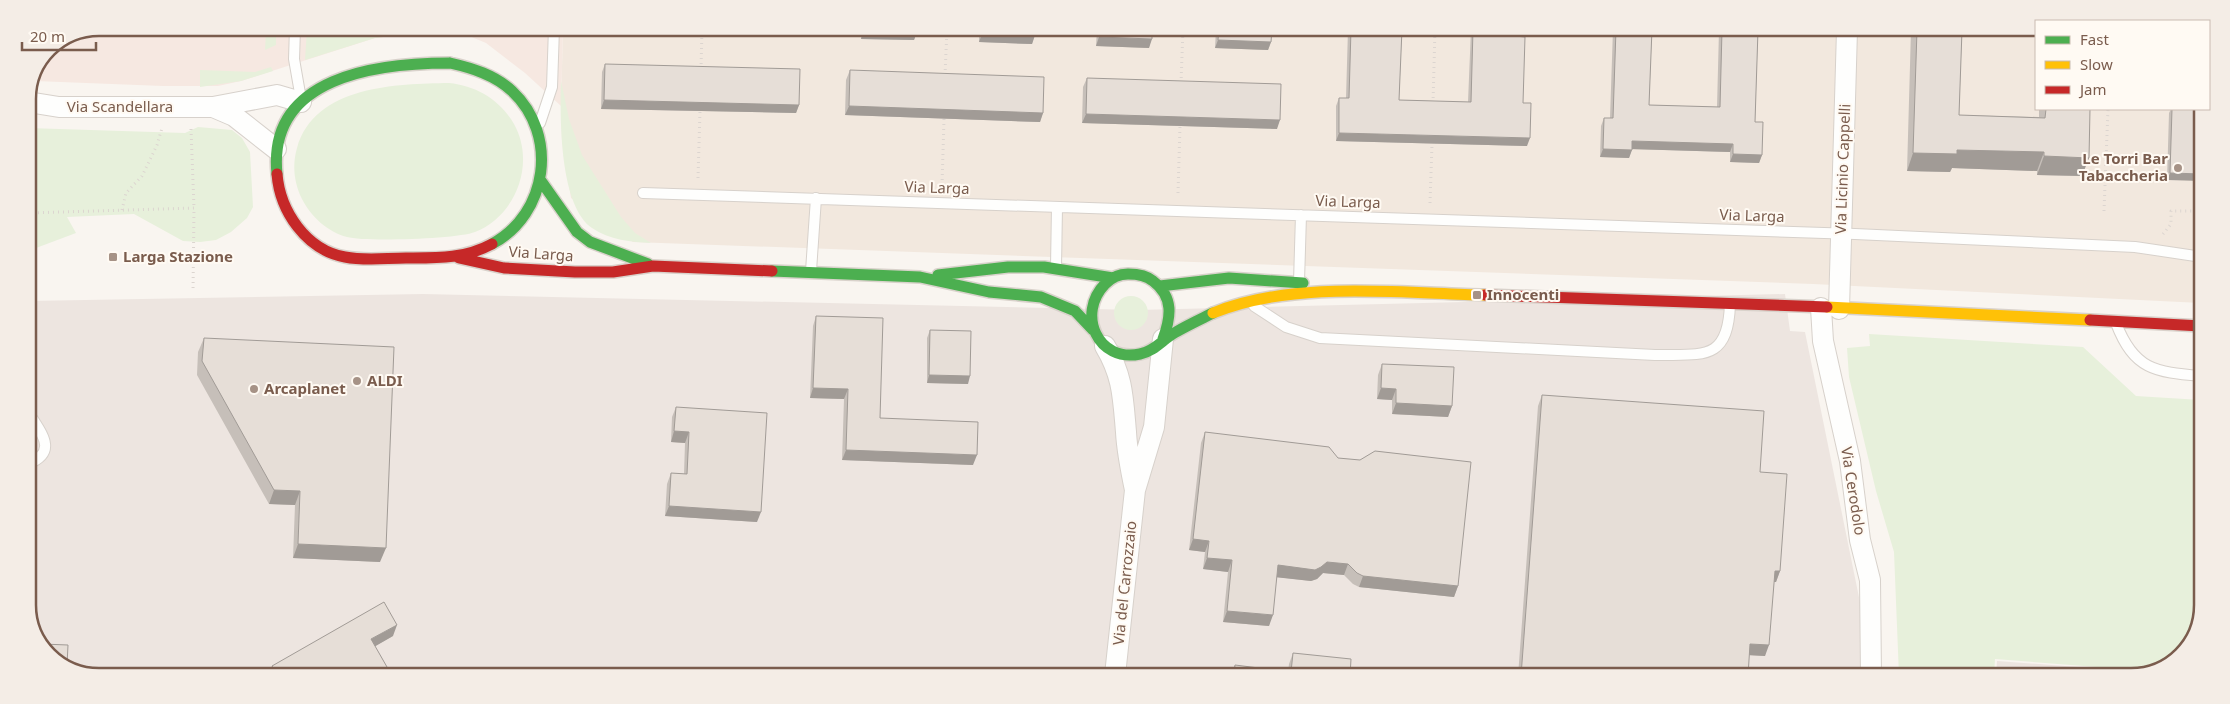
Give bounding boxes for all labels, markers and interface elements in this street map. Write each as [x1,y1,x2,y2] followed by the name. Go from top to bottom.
[22,20,96,52] scale bar
[2035,20,2210,110] legend
[30,26,65,46] text: 20 m
[2080,29,2109,49] text: Fast
[2080,54,2113,74] text: Slow
[2078,79,2107,99] text: Jam
[67,96,173,116] street label: Via Scandellara
[1830,103,1854,235] street label: Via Licinio Cappelli
[2079,148,2168,185] place label: Le Torri Bar Tabaccheria
[2172,162,2184,174] marker: Le Torri Bar Tabaccheria
[904,176,970,198] street label: Via Larga
[1315,190,1381,212] street label: Via Larga
[1719,204,1785,226] street label: Via Larga
[508,241,574,265] street label: Via Larga
[123,246,233,266] place label: Larga Stazione
[107,251,119,263] marker: Larga Stazione
[1487,284,1559,304] place label: Innocenti
[1471,289,1483,301] marker: Innocenti
[367,370,403,390] place label: ALDI
[351,375,363,387] marker: ALDI
[264,378,346,398] place label: Arcaplanet
[248,383,260,395] marker: Arcaplanet
[1837,445,1871,537] street label: Via Cerodolo
[1108,520,1140,646] street label: Via del Carrozzaio

